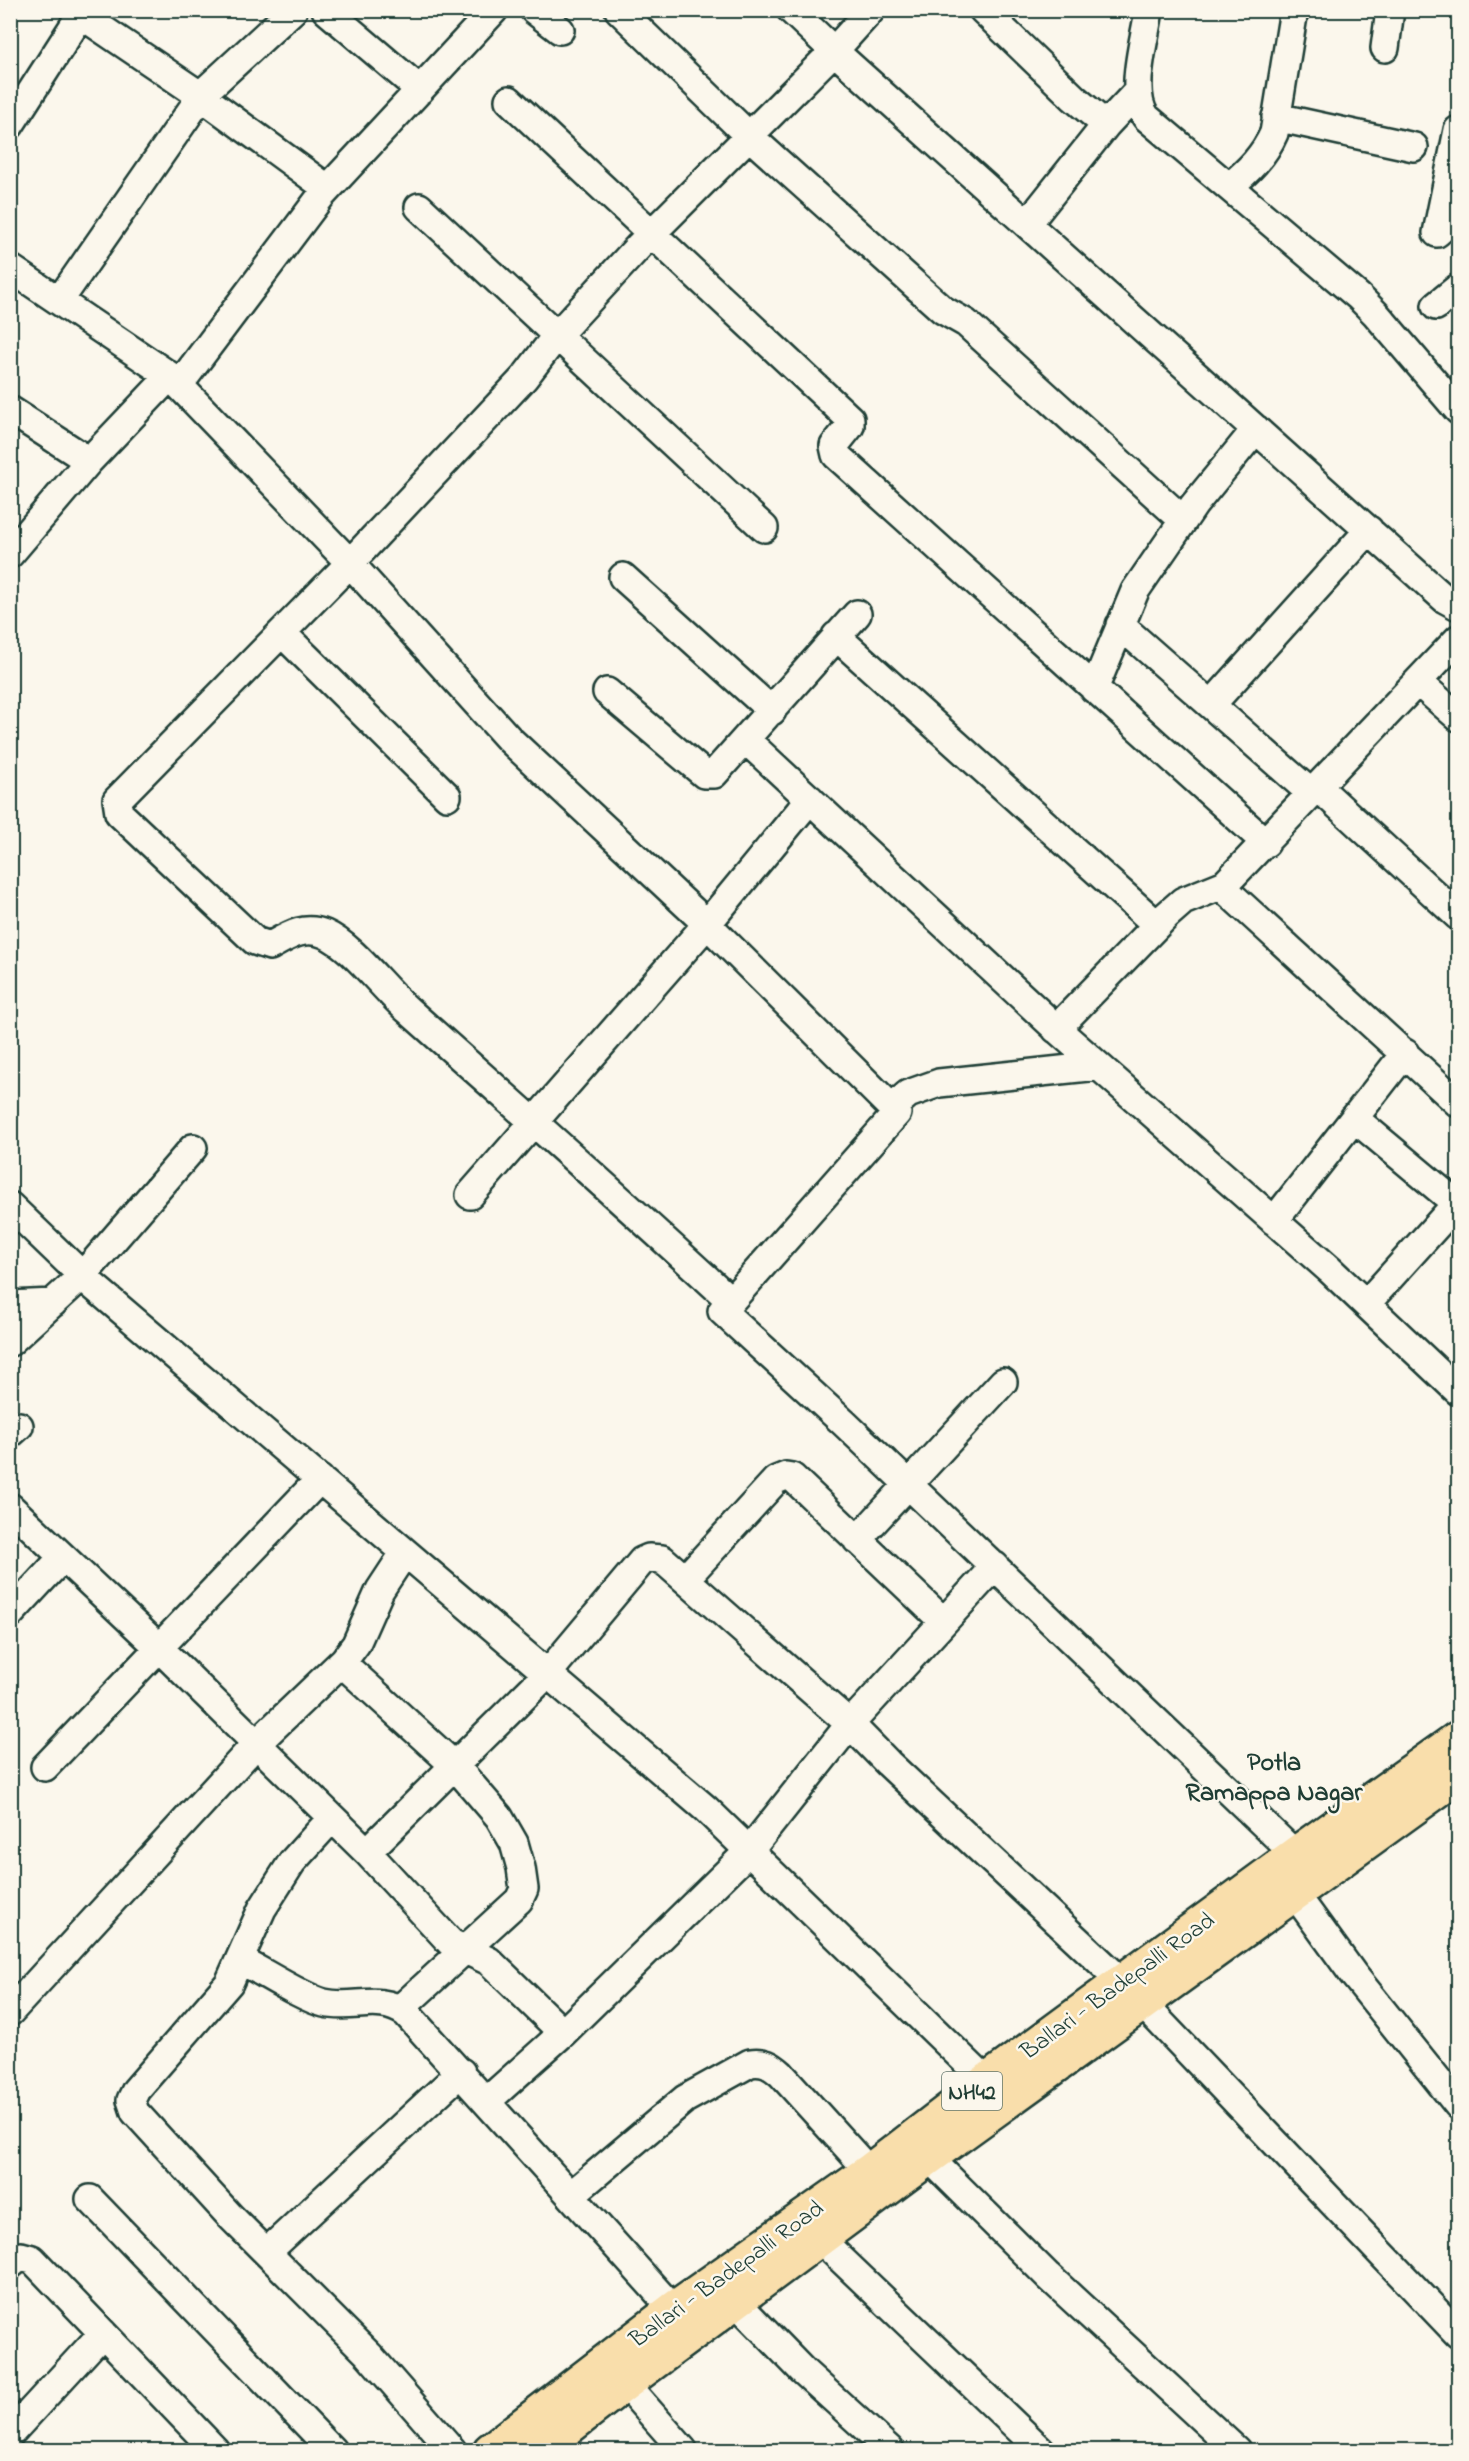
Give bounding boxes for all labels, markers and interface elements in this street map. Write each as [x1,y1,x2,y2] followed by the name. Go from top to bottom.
[1186,1745,1363,1814] district label: Potla Ramappa Nagar
[1013,1904,1223,2070] street label: Ballari - Badepalli Road
[942,2072,1002,2110] road number: NH42
[622,2192,832,2358] street label: Ballari - Badepalli Road

